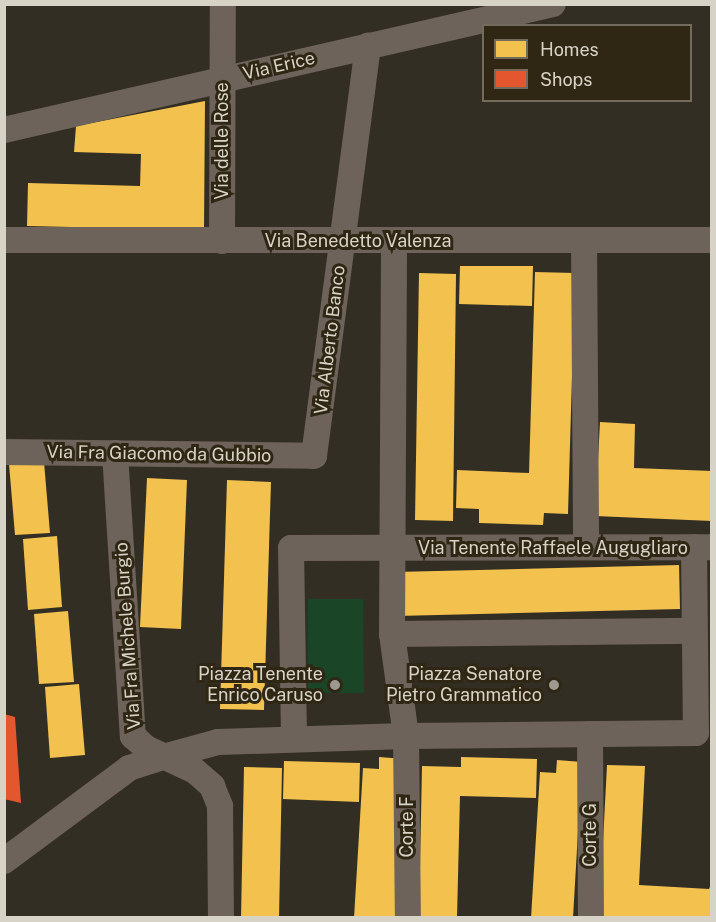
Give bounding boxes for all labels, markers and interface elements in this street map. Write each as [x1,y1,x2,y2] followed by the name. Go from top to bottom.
[482,24,692,102] legend
[540,39,599,60] text: Homes
[241,47,317,85] street label: Via Erice
[540,69,592,90] text: Shops
[211,82,233,200] street label: Via delle Rose
[264,230,452,252] street label: Via Benedetto Valenza
[310,264,350,416] street label: Via Alberto Banco
[46,441,272,467] street label: Via Fra Giacomo da Gubbio
[418,537,688,559] street label: Via Tenente Raffaele Augugliaro
[111,541,145,731] street label: Via Fra Michele Burgio
[198,664,323,706] place label: Piazza Tenente Enrico Caruso
[386,664,542,706] place label: Piazza Senatore Pietro Grammatico
[328,678,342,692] marker: Piazza Tenente Enrico Caruso
[547,678,561,692] marker: Piazza Senatore Pietro Grammatico
[396,796,418,858] street label: Corte F
[579,803,601,867] street label: Corte G

